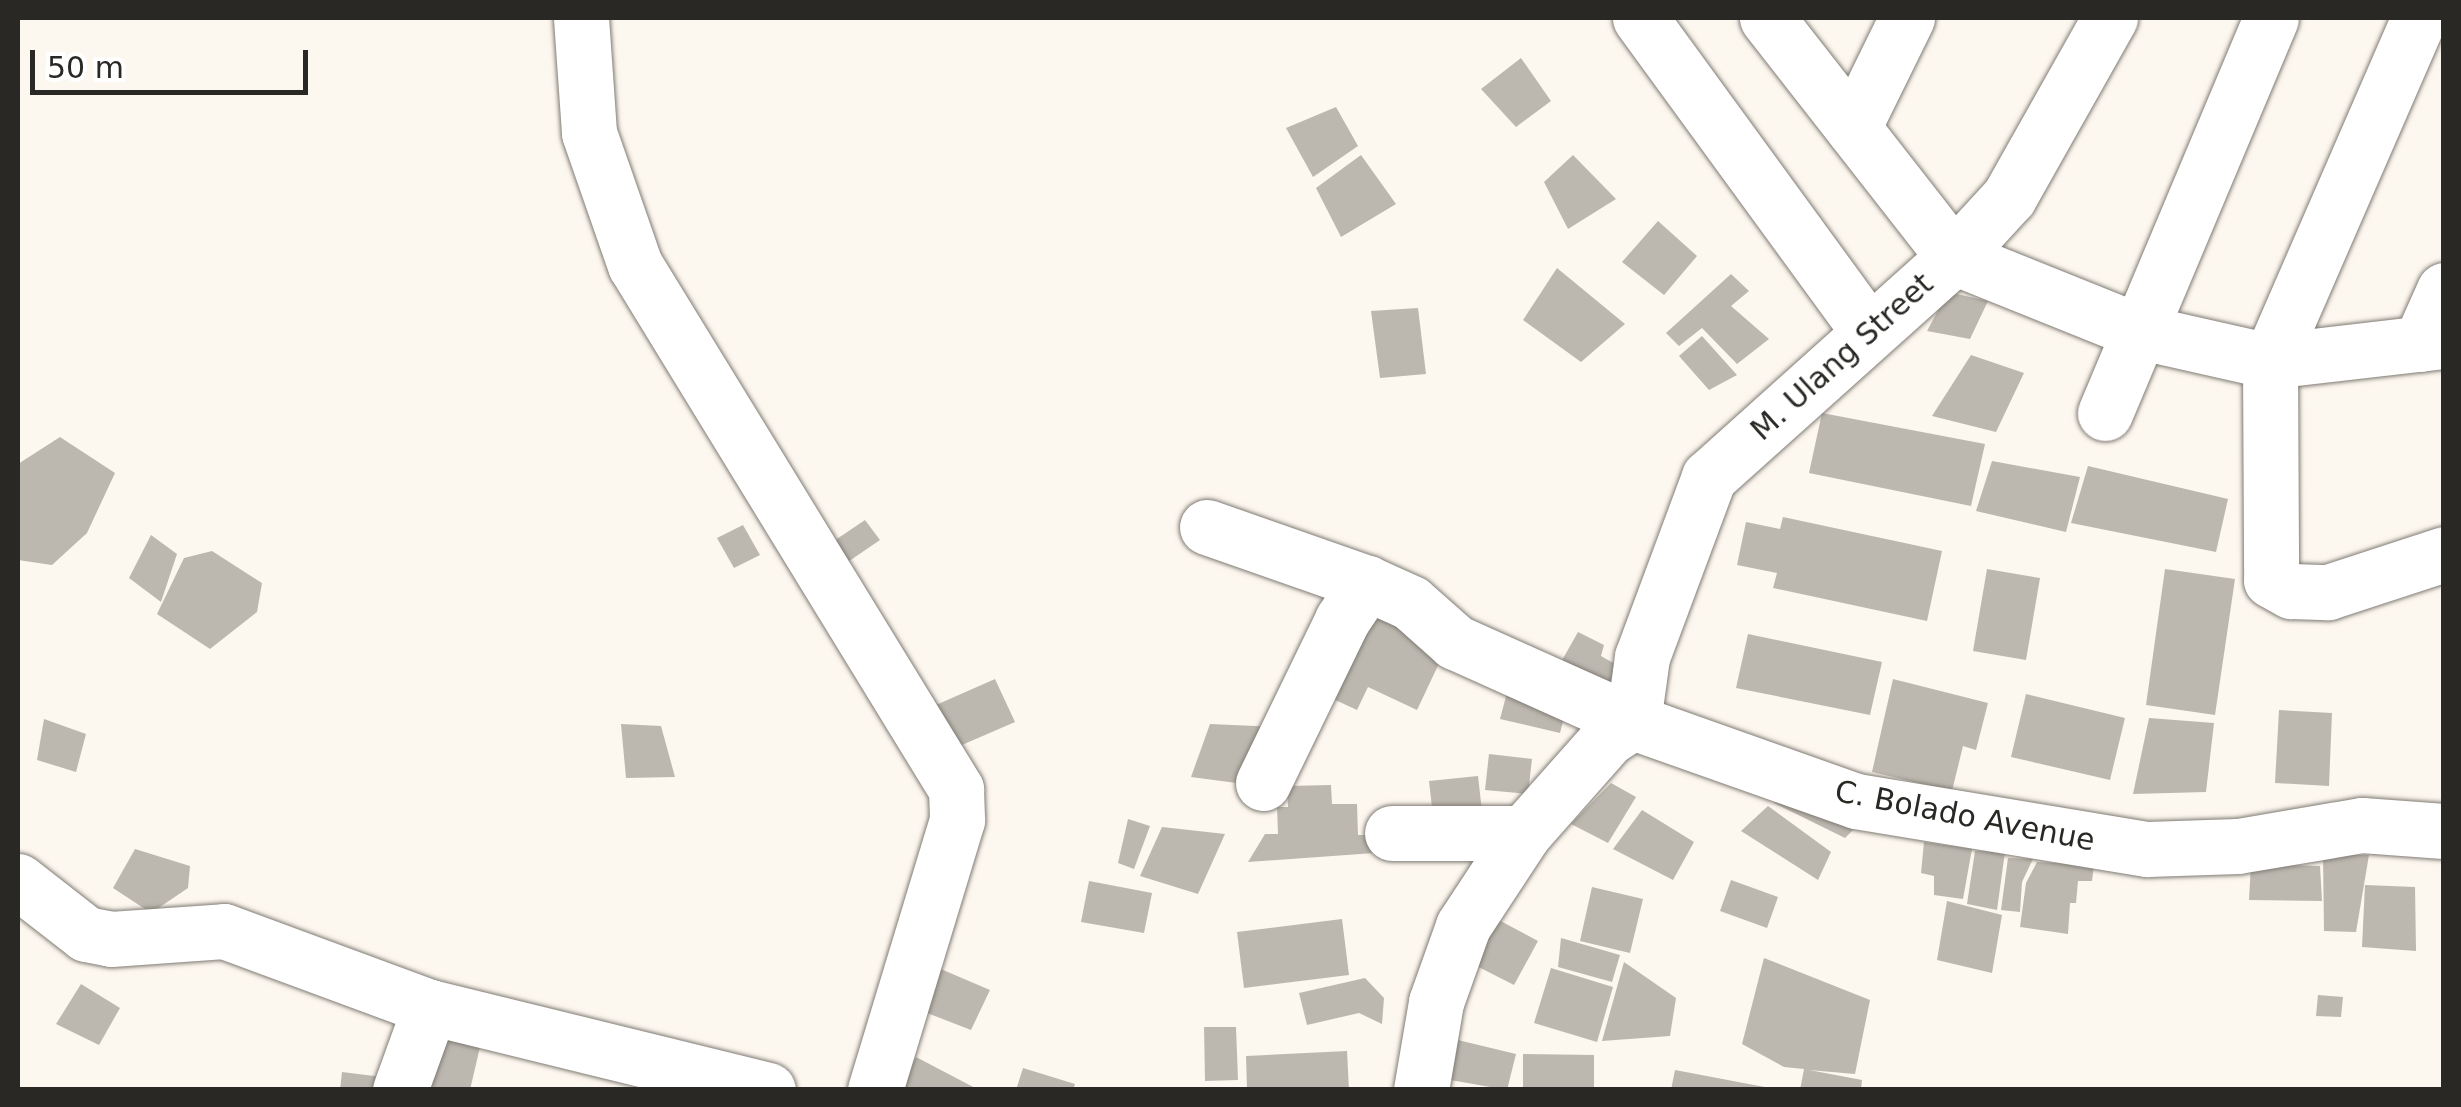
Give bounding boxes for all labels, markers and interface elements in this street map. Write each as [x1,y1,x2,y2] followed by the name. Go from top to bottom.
[35,30,312,92] scale bar
[47,50,124,85] text: 50 m
[1744,266,1940,448] street label: M. Ulang Street
[1832,773,2098,859] street label: C. Bolado Avenue

